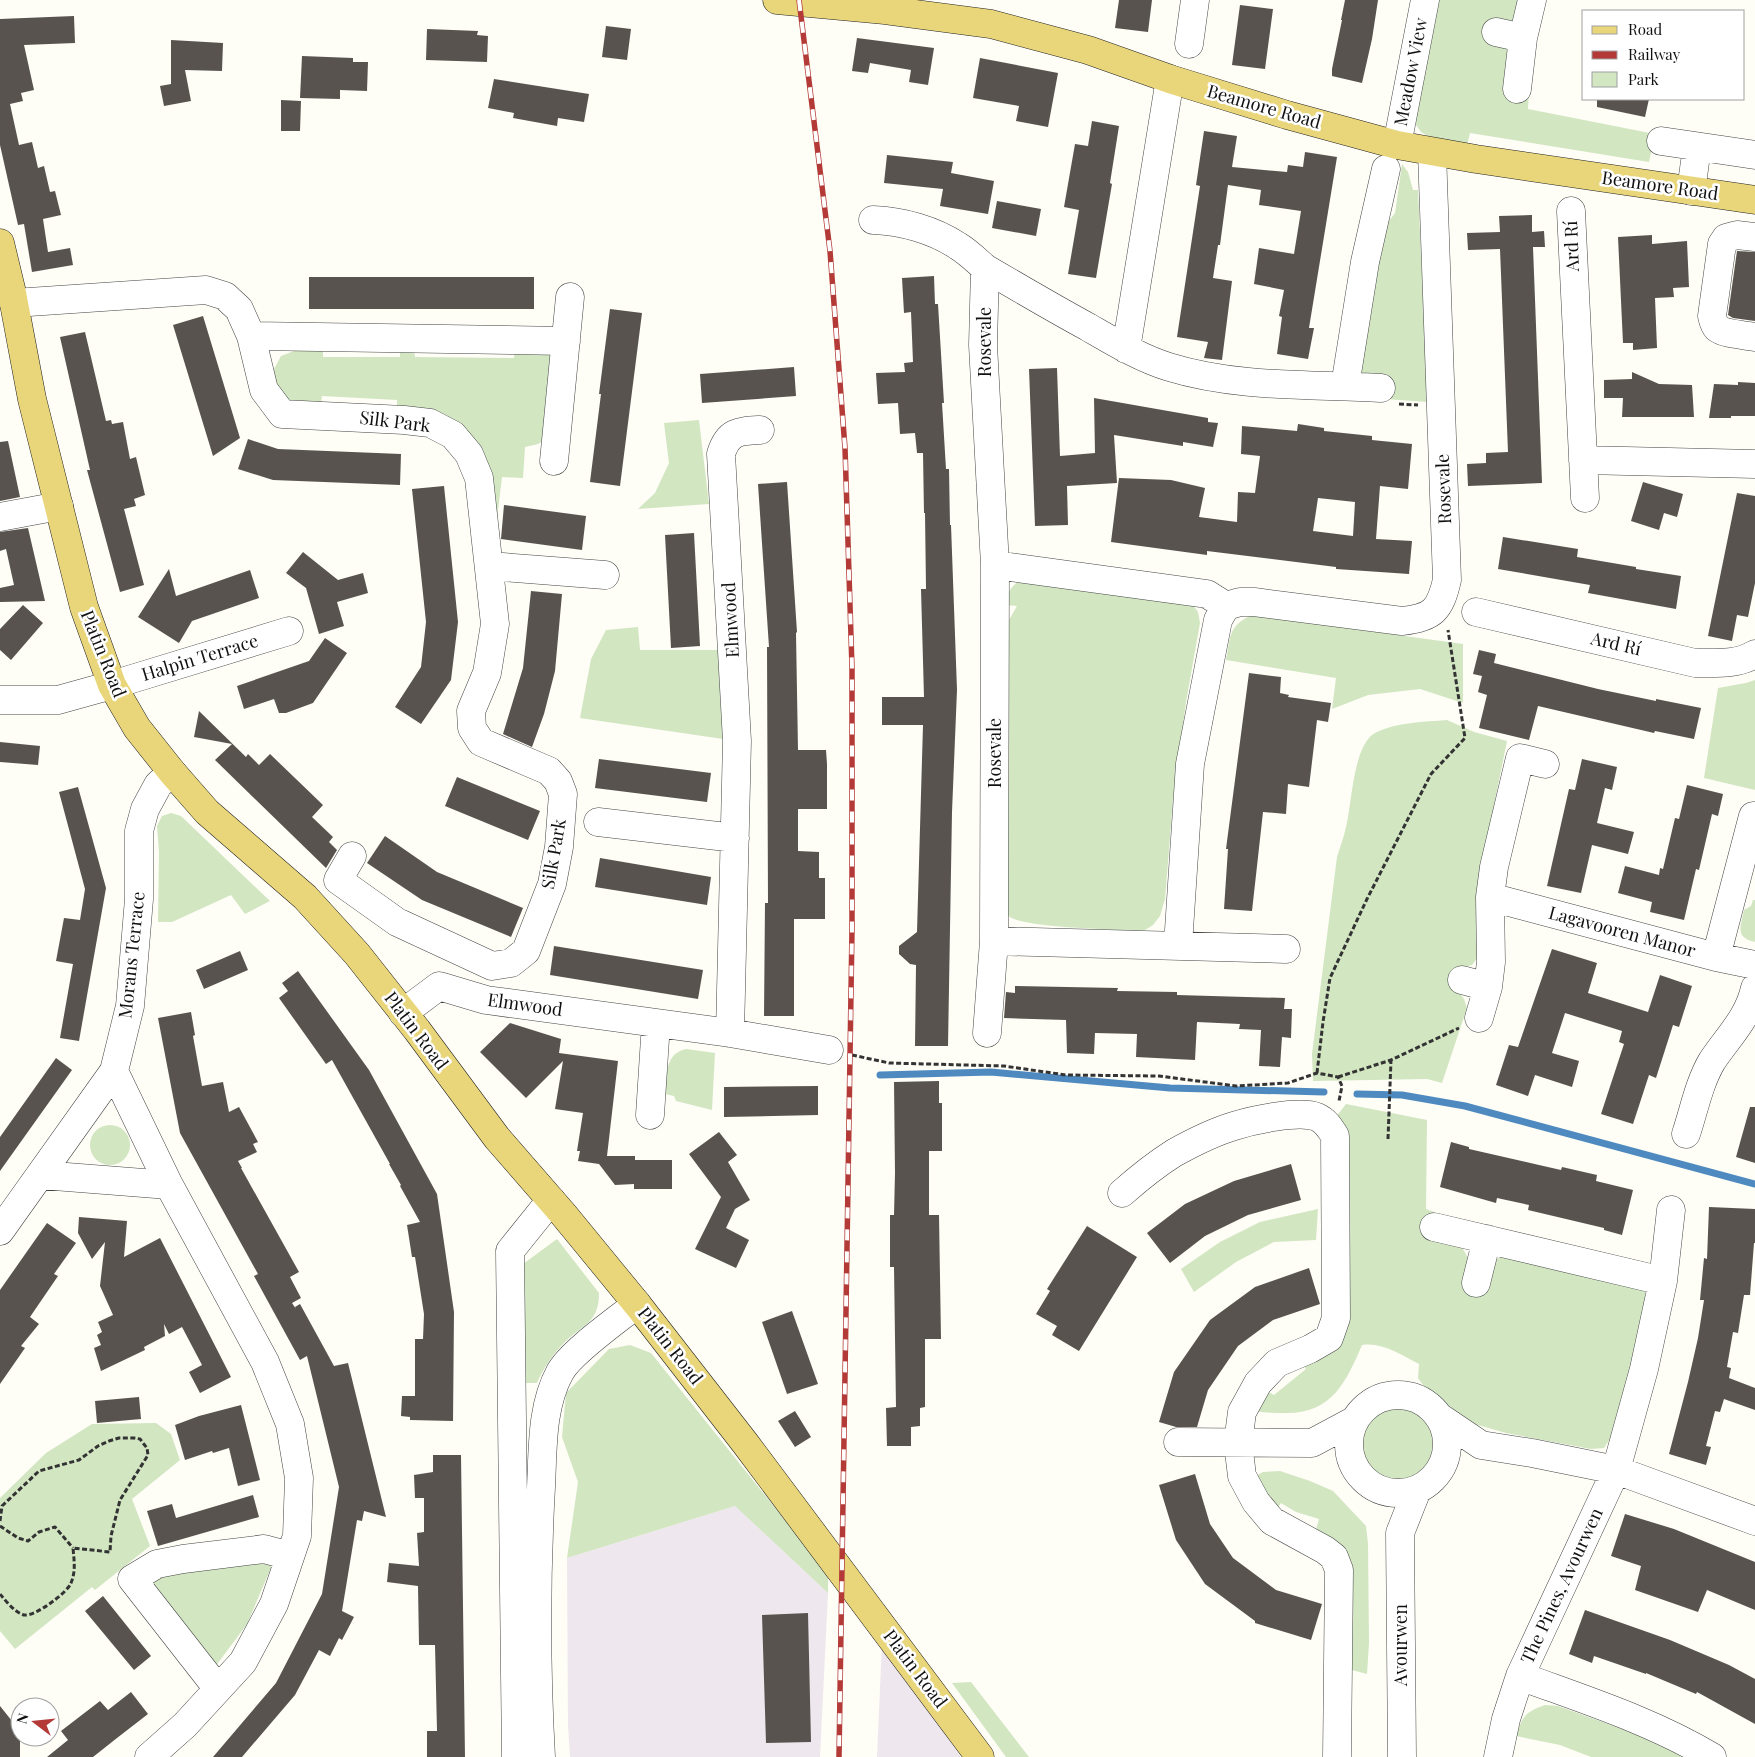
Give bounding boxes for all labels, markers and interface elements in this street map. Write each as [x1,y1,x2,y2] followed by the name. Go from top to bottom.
[1582,10,1745,100] legend
[1388,15,1432,128] street label: Meadow View
[1628,19,1662,39] text: Road
[1628,44,1681,64] text: Railway
[1628,69,1660,89] text: Park
[1205,78,1324,134] street label: Beamore Road
[1600,165,1720,205] street label: Beamore Road
[1558,220,1584,273] street label: Ard Rí
[972,307,996,377] street label: Rosevale
[358,405,432,437] street label: Silk Park
[1430,453,1456,525] street label: Rosevale
[716,581,744,659] street label: Elmwood
[76,606,133,701] street label: Platin Road
[1588,625,1644,660] street label: Ard Rí
[139,628,261,686] street label: Halpin Terrace
[982,718,1006,788] street label: Rosevale
[535,817,571,891] street label: Silk Park
[112,890,150,1019] street label: Morans Terrace
[1546,900,1698,962] street label: Lagavooren Manor
[379,986,454,1075] street label: Platin Road
[486,987,565,1021] street label: Elmwood
[633,1302,709,1390] street label: Platin Road
[1514,1504,1608,1667] street label: The Pines, Avourwen
[1388,1604,1412,1687] street label: Avourwen
[878,1624,953,1713] street label: Platin Road
[10,1697,60,1747] north arrow
[11,1711,33,1726] text: N

